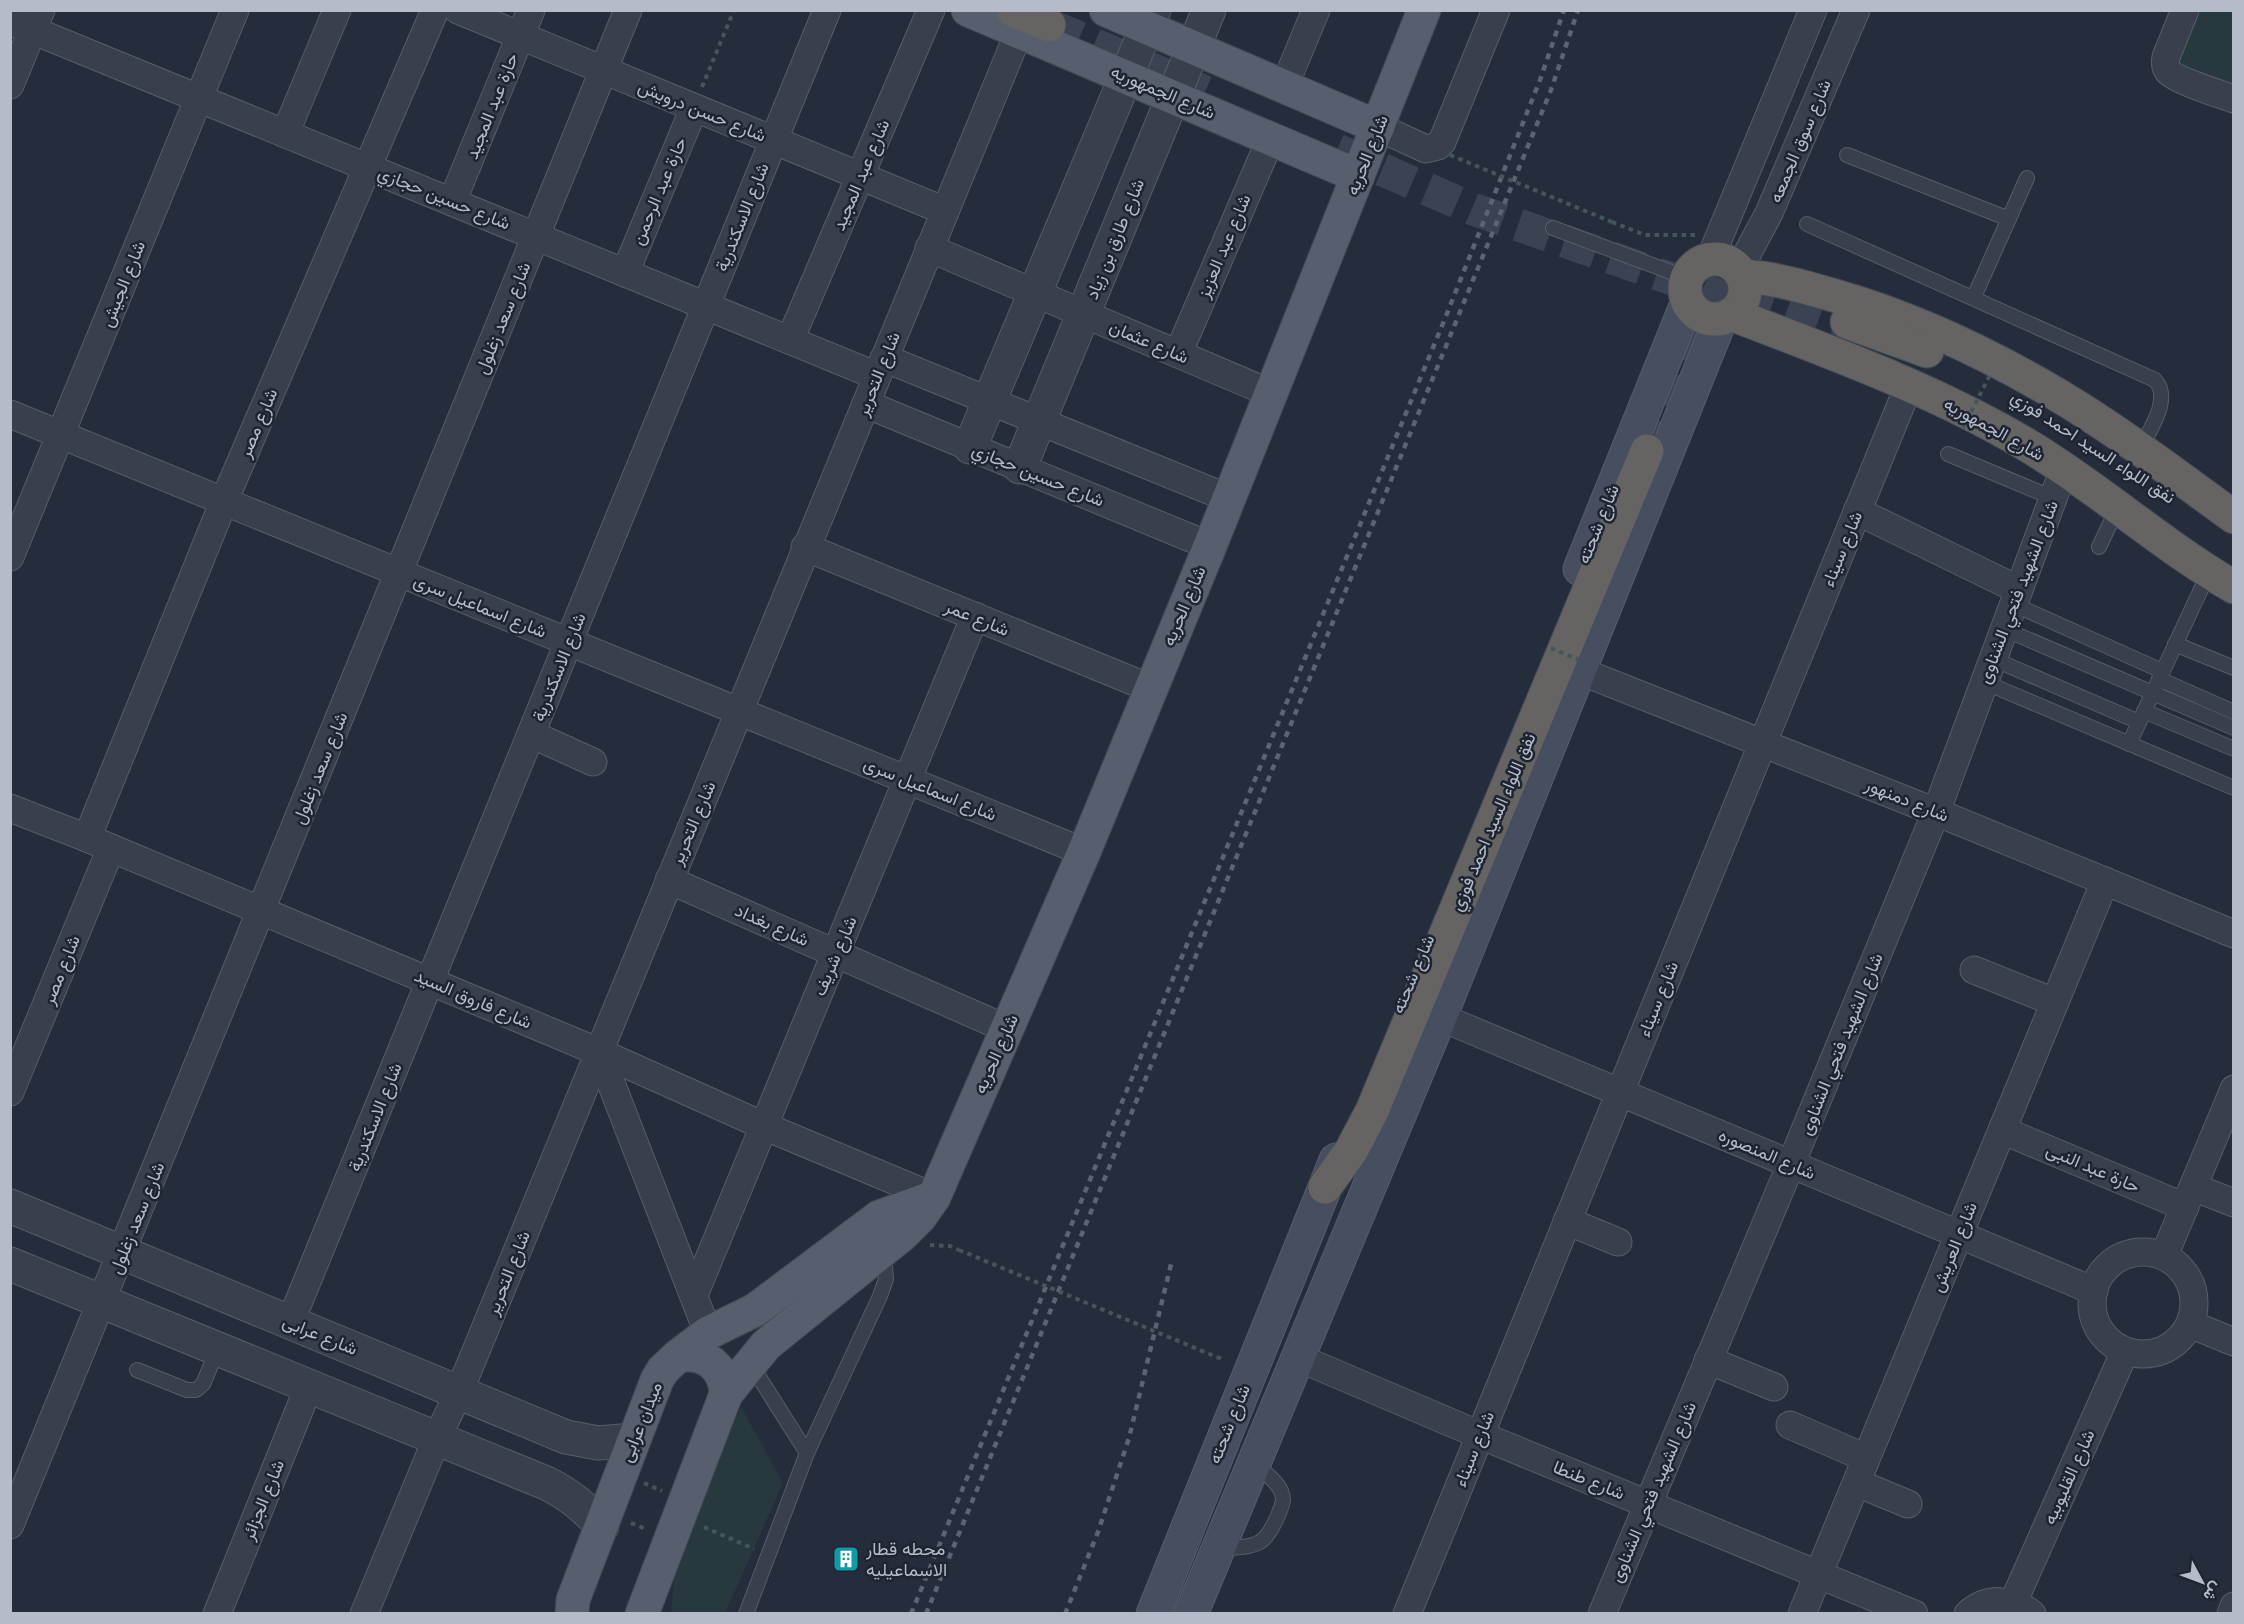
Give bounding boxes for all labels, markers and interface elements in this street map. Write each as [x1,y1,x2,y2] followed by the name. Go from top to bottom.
[459,49,523,162] street label: حارة عبد المجيد
[1107,58,1219,125] street label: شارع الجمهوريه
[634,73,770,148] street label: شارع حسن درويش
[1762,75,1837,206] street label: شارع سوق الجمعه
[1339,111,1394,199] street label: شارع الحريه
[826,115,895,234] street label: شارع عبد المجيد
[625,133,692,248] street label: حارة عبد الرحمن
[708,159,775,275] street label: شارع الاسكندرية
[373,160,514,238] street label: شارع حسين حجازي
[1079,175,1150,303] street label: شارع طارق بن زياد
[1190,190,1257,302] street label: شارع عبد العزيز
[94,237,151,331] street label: شارع الجيش
[469,258,536,378] street label: شارع سعد زغلول
[1106,314,1193,369] street label: شارع عثمان
[849,328,906,421] street label: شارع التحرير
[231,384,283,462] street label: شارع مصر
[2004,384,2180,512] street label: نفق اللواء السيد احمد فوزي
[1940,391,2049,466] street label: شارع الجمهوريه
[967,437,1108,515] street label: شارع حسين حجازي
[1570,480,1625,567] street label: شارع شحته
[1971,497,2067,688] street label: شارع الشهيد فتحي الشناوى
[1815,507,1868,590] street label: شارع سيناء
[1156,562,1212,650] street label: شارع الحريه
[410,567,550,644] street label: شارع اسماعيل سرى
[940,593,1013,642] street label: شارع عمر
[525,609,592,725] street label: شارع الاسكندرية
[286,708,353,828] street label: شارع سعد زغلول
[1444,729,1544,916] street label: نفق اللواء السيد احمد فوزي
[860,750,1000,827] street label: شارع اسماعيل سرى
[1861,771,1953,828] street label: شارع دمنهور
[663,777,721,870] street label: شارع التحرير
[731,897,813,952] street label: شارع بغداد
[807,912,863,1000] street label: شارع شريف
[1385,930,1440,1017] street label: شارع شحته
[35,931,86,1009] street label: شارع مصر
[1793,949,1891,1140] street label: شارع الشهيد فتحي الشناوى
[1631,957,1684,1040] street label: شارع سيناء
[411,963,536,1035] street label: شارع فاروق السيد
[967,1010,1024,1097] street label: شارع الحريه
[341,1059,408,1175] street label: شارع الاسكندرية
[1715,1122,1820,1185] street label: شارع المنصوره
[2043,1137,2144,1198] street label: حارة عبد النبى
[103,1158,170,1278] street label: شارع سعد زغلول
[1924,1198,1983,1296] street label: شارع العريش
[479,1227,536,1320] street label: شارع التحرير
[279,1308,361,1361] street label: شارع عرابى
[613,1378,667,1465] street label: ميدان عرابى
[1201,1380,1256,1467] street label: شارع شحته
[1603,1397,1705,1587] street label: شارع الشهيد فتحي الشناوى
[1447,1407,1500,1490] street label: شارع سيناء
[2036,1425,2101,1528] street label: شارع القليوبيه
[1549,1454,1629,1505] street label: شارع طنطا
[235,1456,290,1545] street label: شارع الجزائر
[865,1536,947,1581] place label: محطه قطار الاسماعيليه
[831,1544,861,1574] building icon: محطه قطار الاسماعيليه
[2172,1552,2232,1612] north arrow
[2199,1577,2228,1606] text: ش

